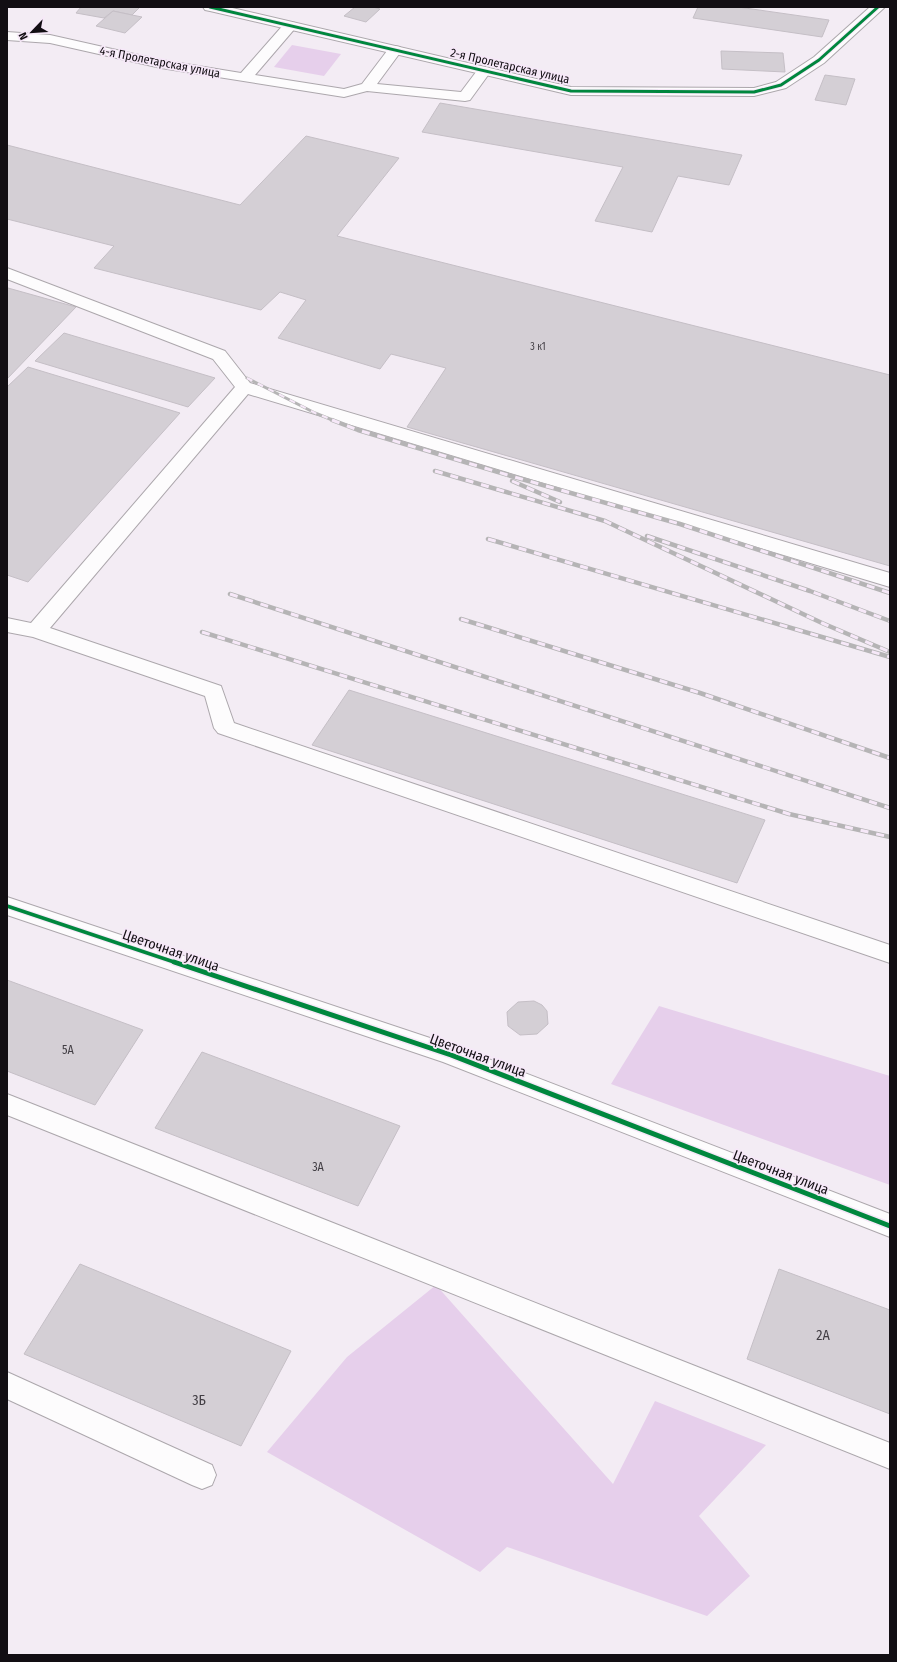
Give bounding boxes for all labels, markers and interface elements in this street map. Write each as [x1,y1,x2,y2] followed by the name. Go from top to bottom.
[12,12,52,52] north arrow
[16,30,31,42] text: N
[99,43,222,81] street label: 4-я Пролетарская улица
[449,45,571,87] street label: 2-я Пролетарская улица
[530,341,546,353] house number: 3 к1
[120,926,222,975] street label: Цветочная улица
[427,1030,528,1081] street label: Цветочная улица
[62,1043,75,1057] house number: 5А
[731,1146,831,1199] street label: Цветочная улица
[312,1160,325,1174] house number: 3А
[816,1327,830,1344] house number: 2А
[192,1392,206,1409] house number: 3Б

